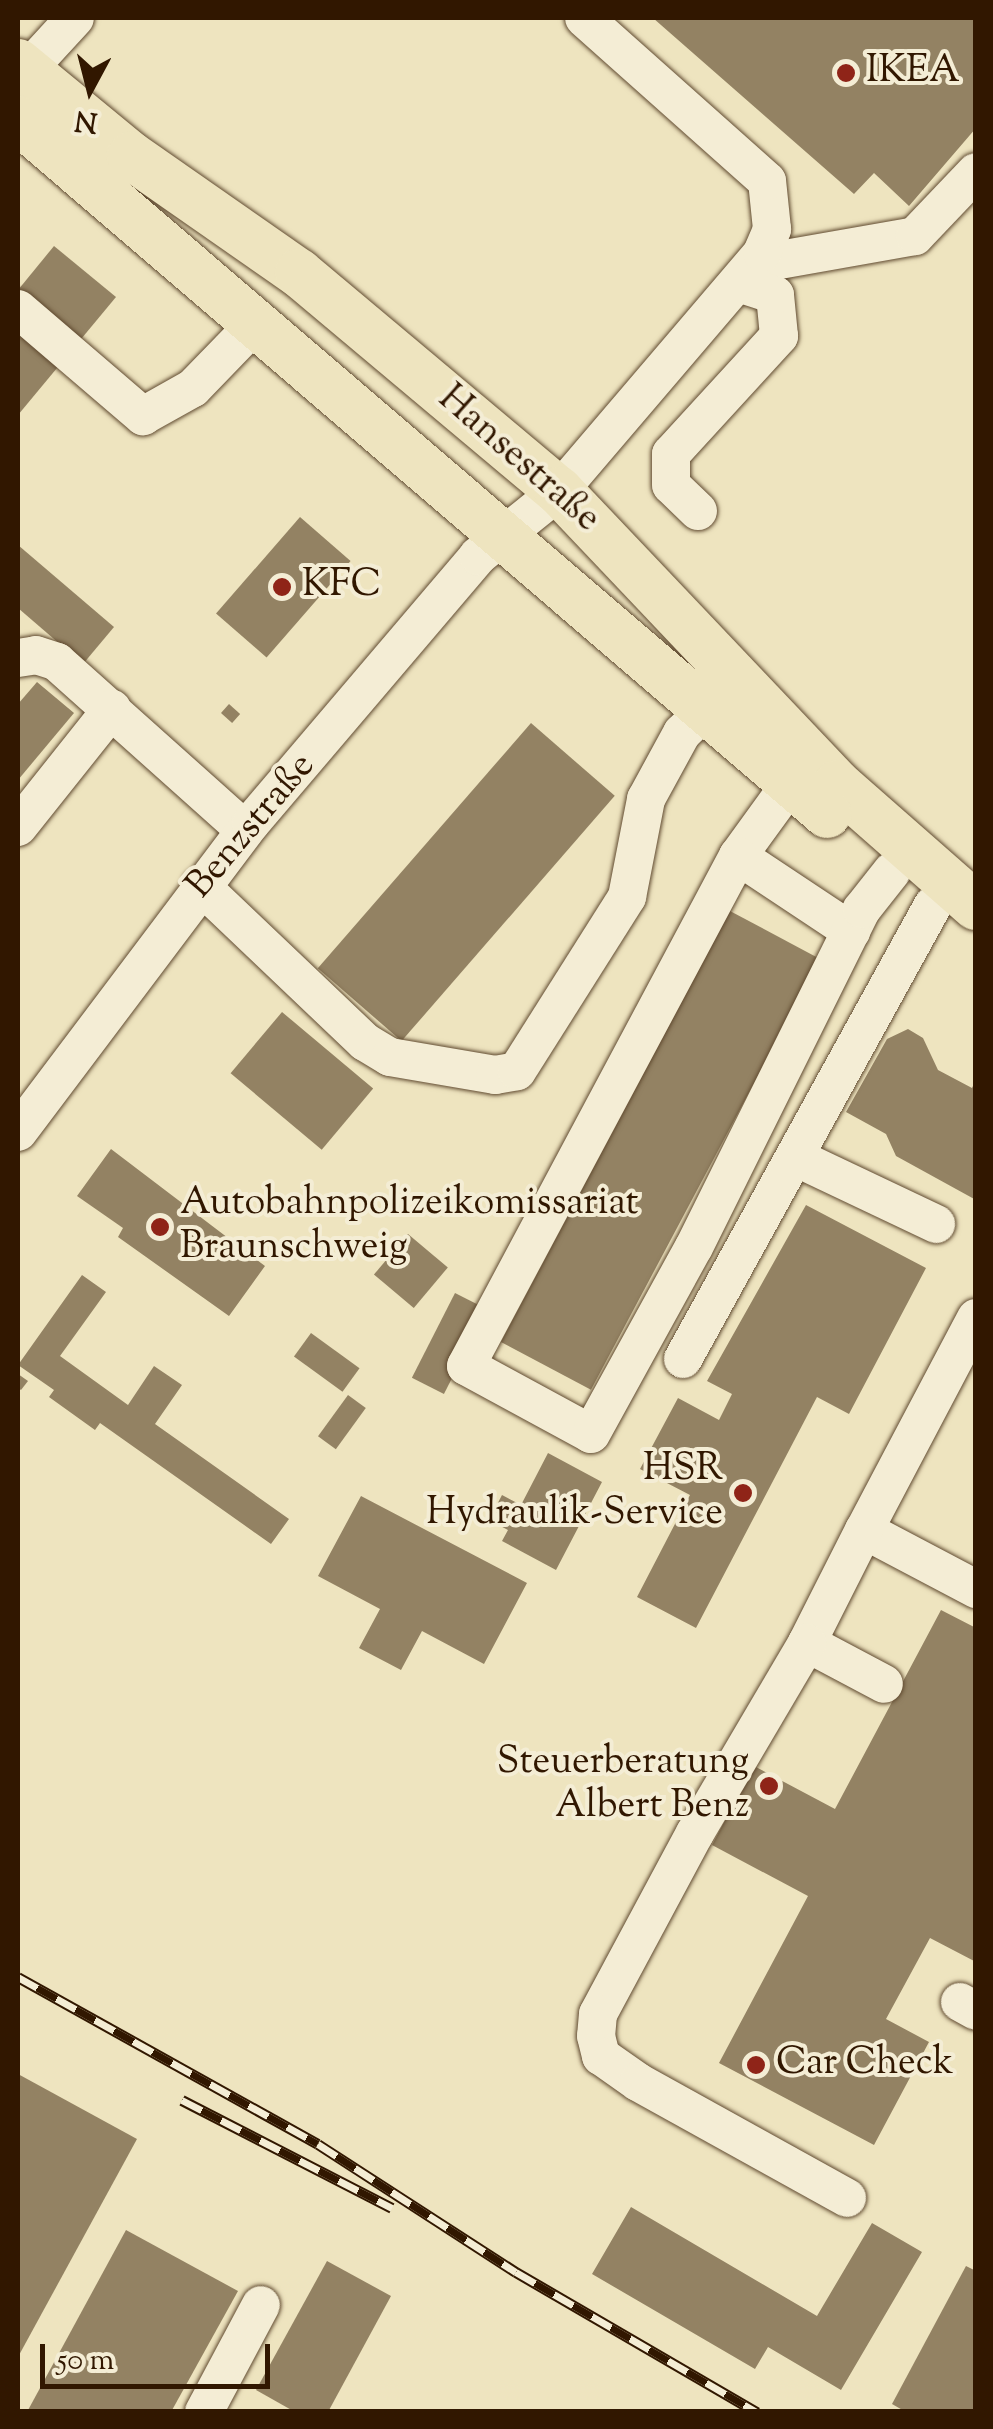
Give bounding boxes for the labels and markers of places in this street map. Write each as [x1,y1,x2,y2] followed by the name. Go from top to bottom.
[866,50,960,96] place label: IKEA
[835,62,857,84] marker: IKEA
[302,564,381,610] place label: KFC
[271,576,293,598] marker: KFC
[180,1182,639,1272] place label: Autobahnpolizeikomissariat Braunschweig
[149,1216,171,1238] marker: Autobahnpolizeikomissariat Braunschweig
[426,1448,723,1538] place label: HSR Hydraulik-Service
[732,1482,754,1504] marker: HSR Hydraulik-Service
[497,1741,749,1830] place label: Steuerberatung Albert Benz
[758,1775,780,1797] marker: Steuerberatung Albert Benz
[776,2042,953,2088] place label: Car Check
[745,2054,767,2076] marker: Car Check

